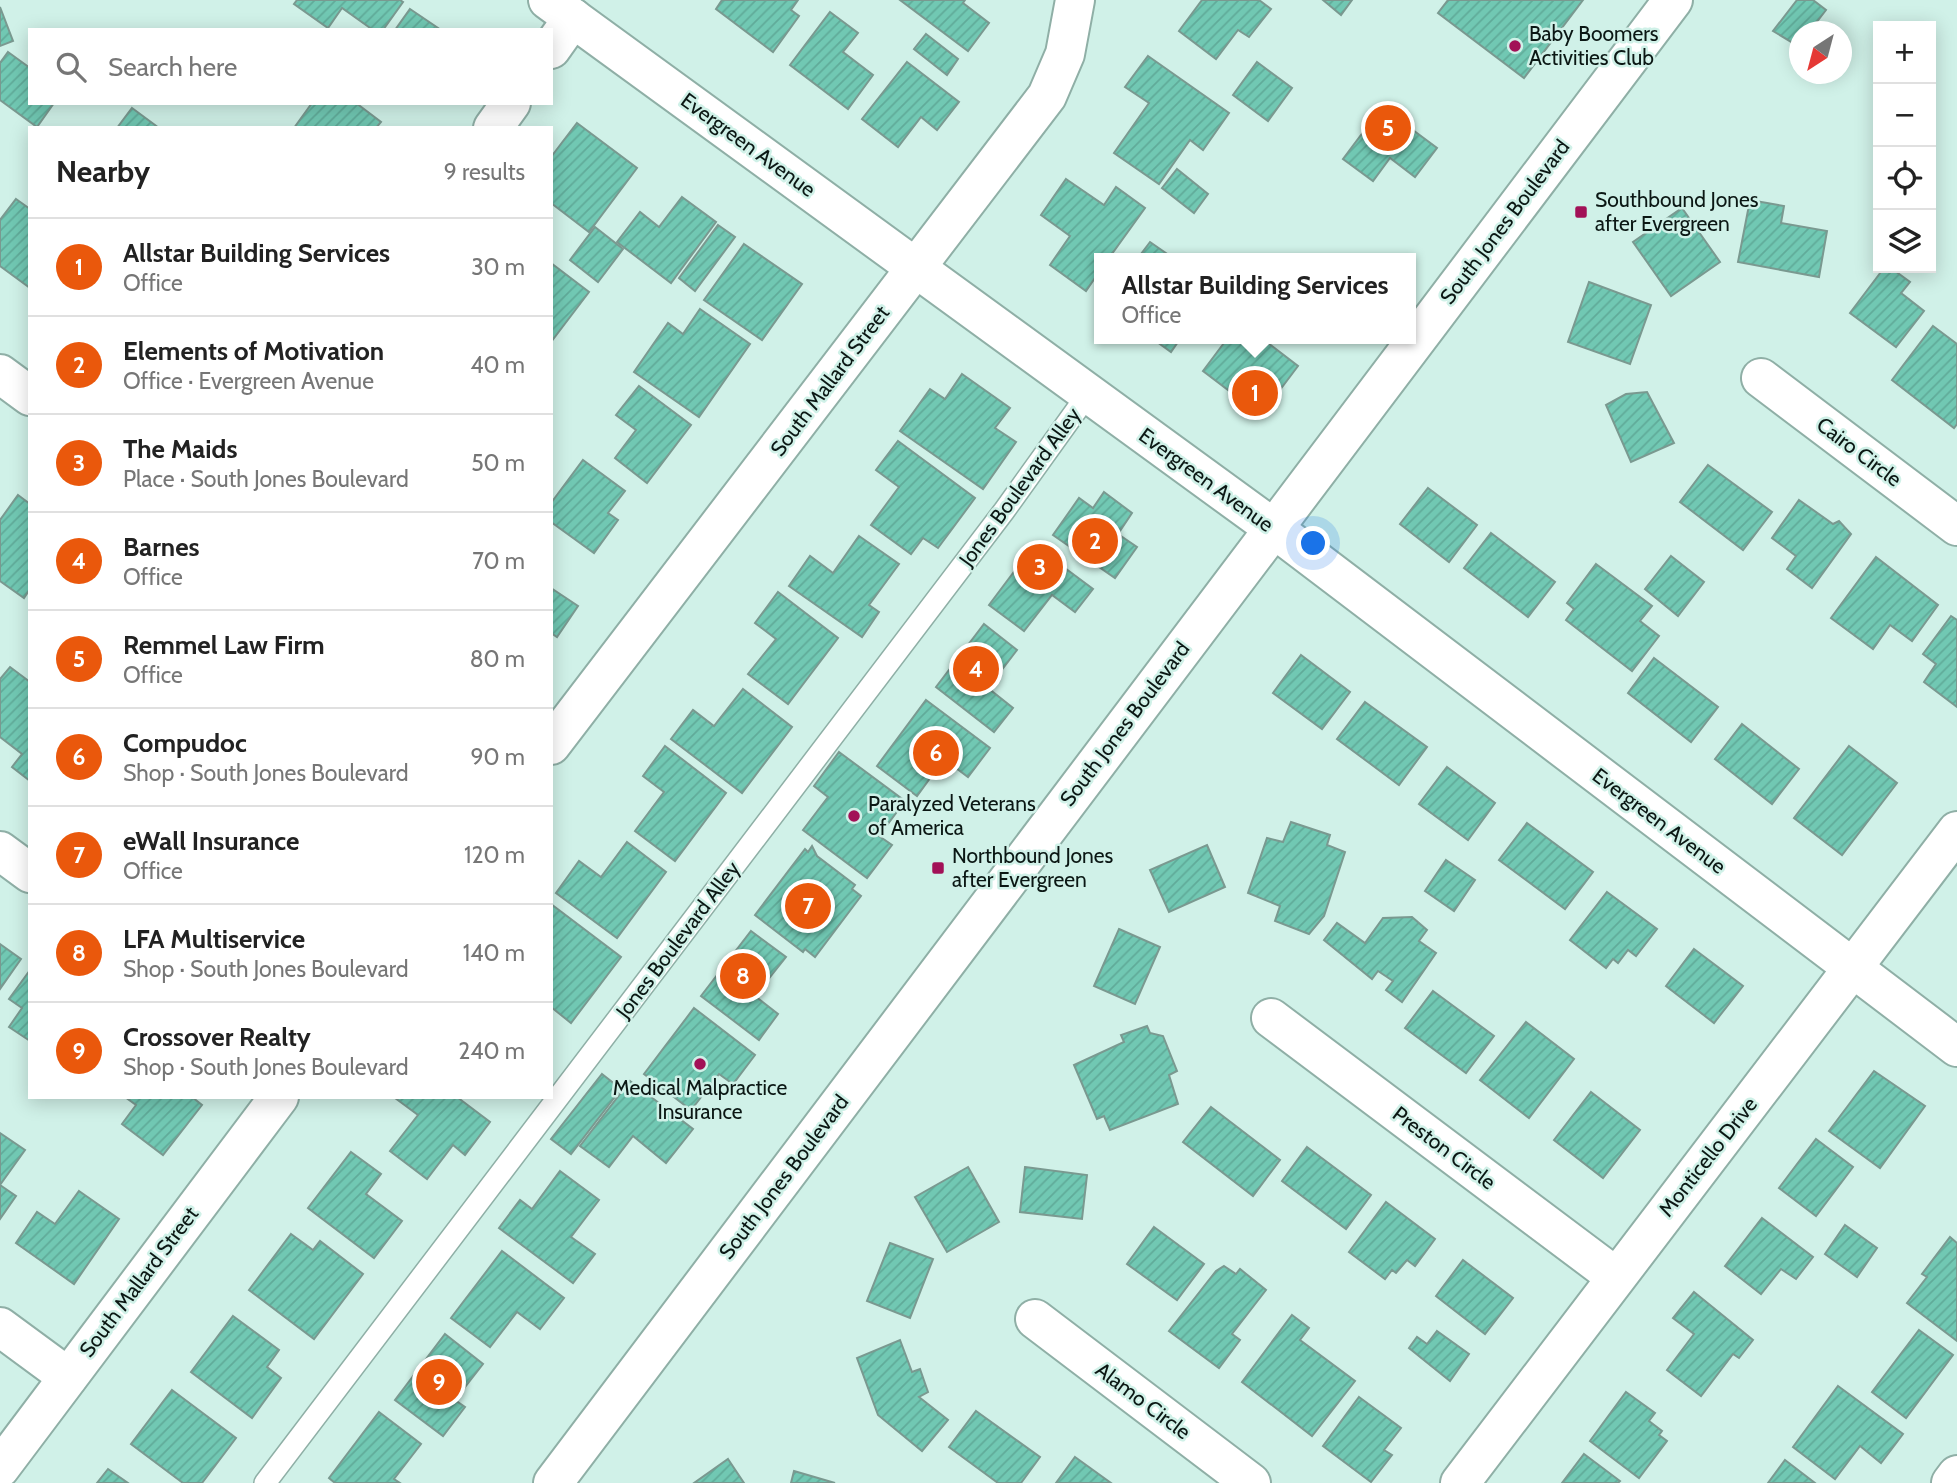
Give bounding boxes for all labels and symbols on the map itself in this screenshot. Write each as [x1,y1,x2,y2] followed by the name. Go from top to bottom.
[1529,21,1659,70] place label: Baby Boomers Activities Club
[1789,21,1852,84] north arrow
[1507,38,1523,54] marker: Baby Boomers Activities Club
[676,87,821,202] street label: Evergreen Avenue
[1365,102,1411,154] pin: 5
[1435,135,1575,309] street label: South Jones Boulevard
[1595,187,1759,236] place label: Southbound Jones after Evergreen
[1573,204,1589,220] marker: Southbound Jones after Evergreen
[765,301,894,461] street label: South Mallard Street
[1232,367,1278,419] pin: 1
[953,402,1086,572] street label: Jones Boulevard Alley
[1812,412,1907,492] street label: Cairo Circle
[1134,422,1279,537] street label: Evergreen Avenue
[1072,515,1118,567] pin: 2
[1296,526,1330,560] your location
[1017,541,1063,593] pin: 3
[1055,637,1195,811] street label: South Jones Boulevard
[953,643,999,695] pin: 4
[913,727,959,779] pin: 6
[1588,762,1731,879] street label: Evergreen Avenue
[868,791,1036,840] place label: Paralyzed Veterans of America
[846,808,862,824] marker: Paralyzed Veterans of America
[952,843,1114,892] place label: Northbound Jones after Evergreen
[610,856,745,1024] street label: Jones Boulevard Alley
[930,860,946,876] marker: Northbound Jones after Evergreen
[785,880,831,932] pin: 7
[720,950,766,1002] pin: 8
[692,1056,708,1072] marker: Medical Malpractice Insurance
[613,1075,787,1124] place label: Medical Malpractice Insurance
[714,1090,854,1264] street label: South Jones Boulevard
[1653,1092,1762,1221] street label: Monticello Drive
[1388,1101,1501,1195] street label: Preston Circle
[74,1202,203,1362] street label: South Mallard Street
[416,1356,462,1408] pin: 9
[1091,1357,1196,1444] street label: Alamo Circle

